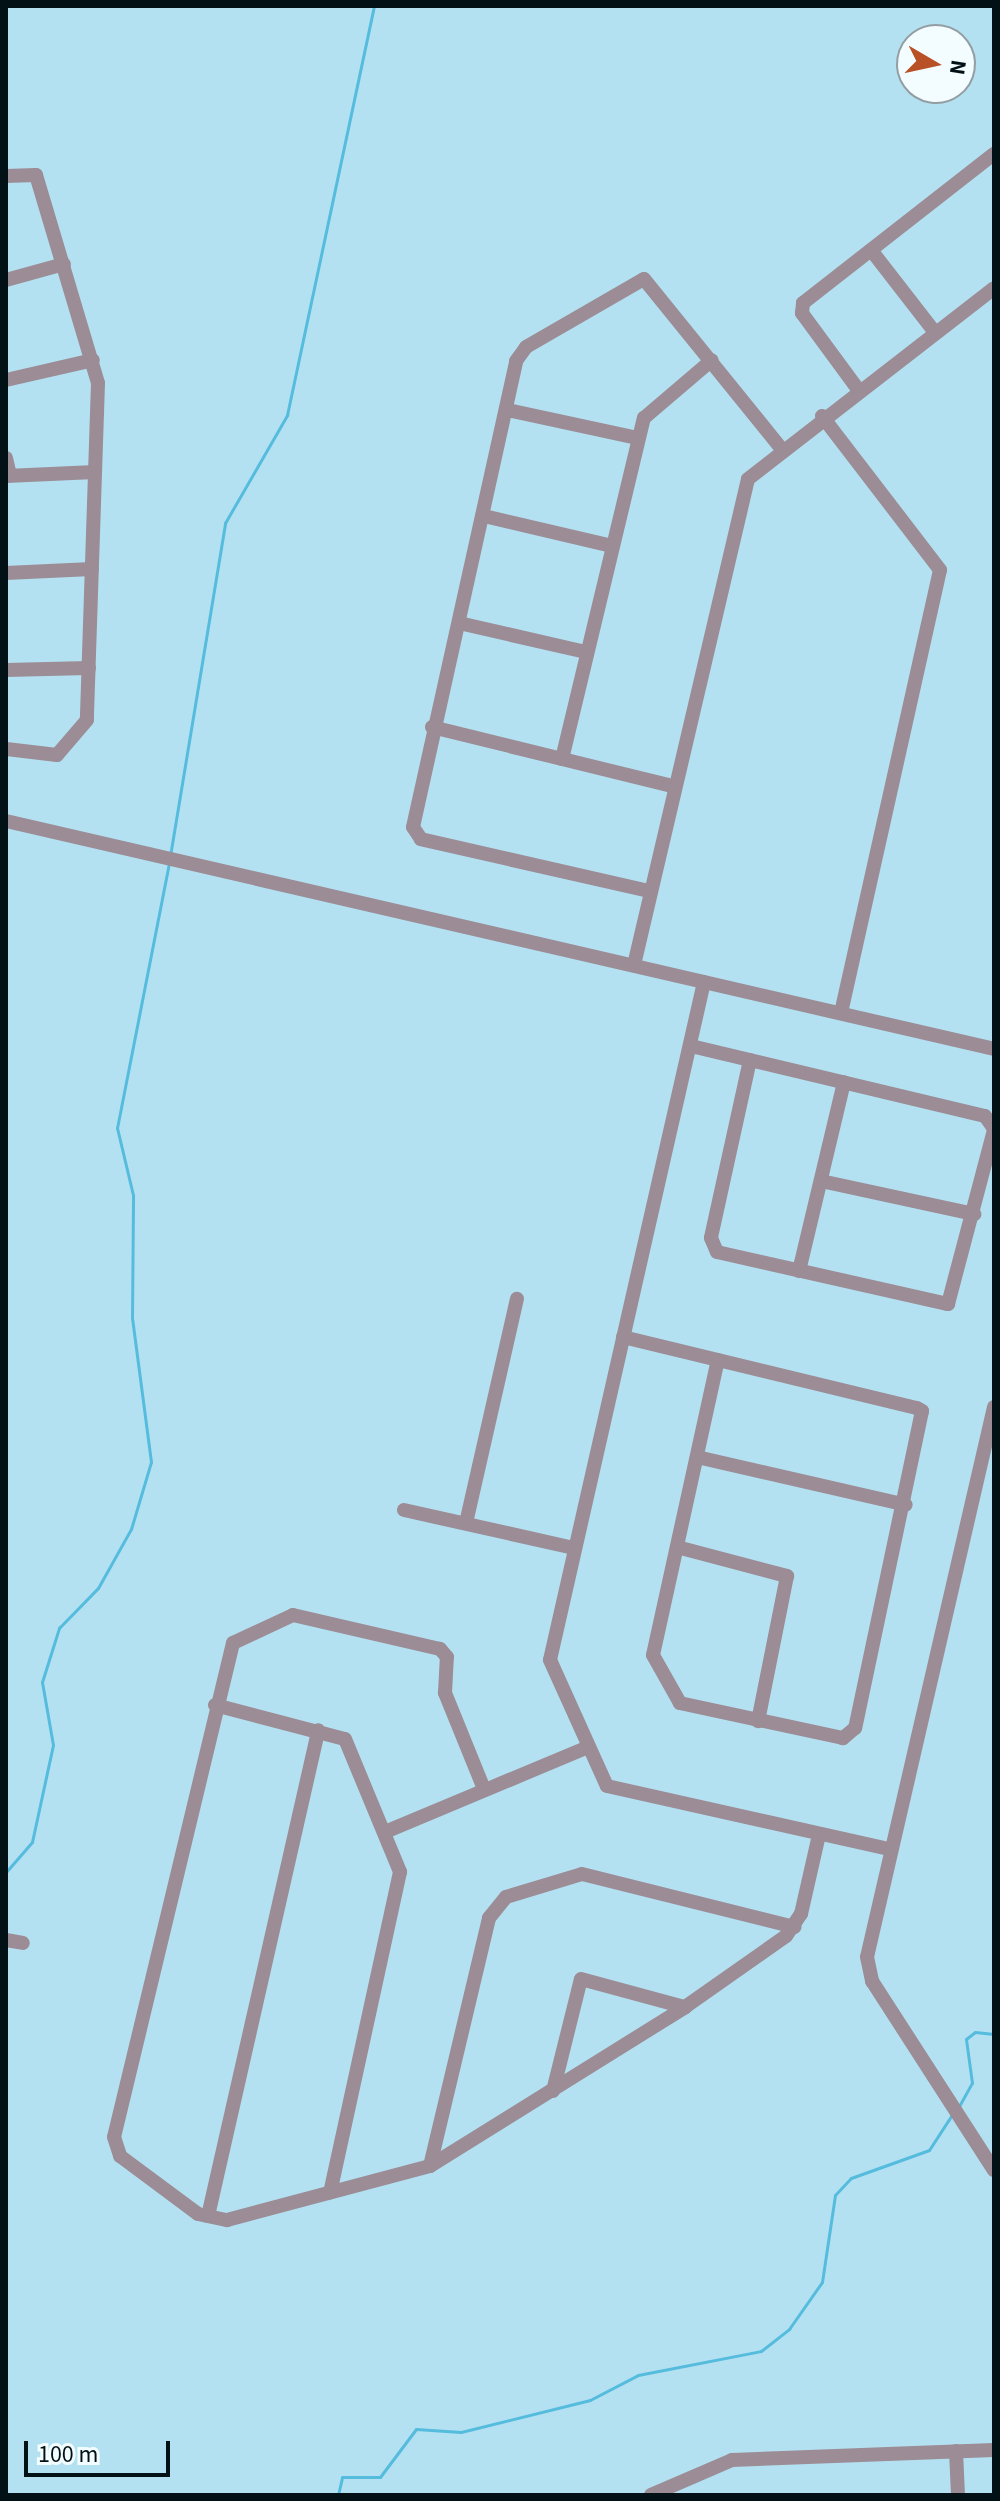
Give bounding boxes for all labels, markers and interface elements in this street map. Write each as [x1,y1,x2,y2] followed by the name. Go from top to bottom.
[896,24,976,104] north arrow
[941,58,975,77] text: N
[28,2425,174,2475] scale bar
[38,2437,98,2472] text: 100 m

